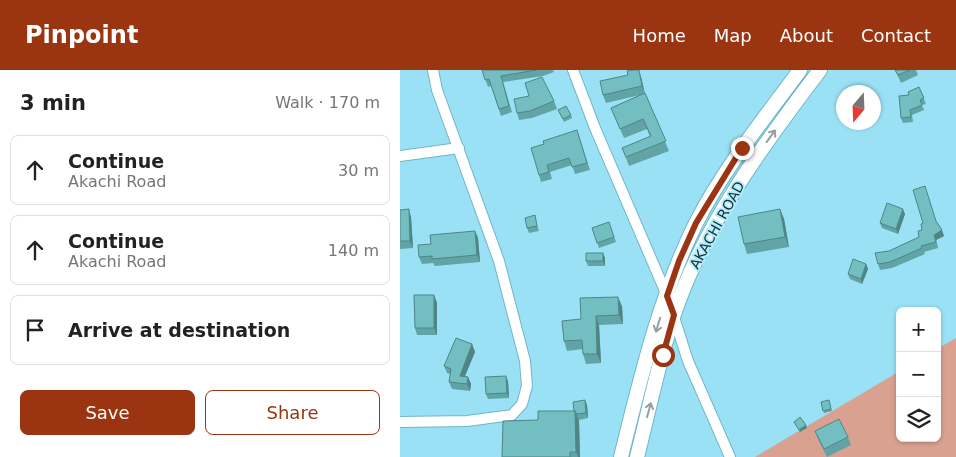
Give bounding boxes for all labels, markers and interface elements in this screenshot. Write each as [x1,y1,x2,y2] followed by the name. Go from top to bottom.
[25,21,138,49] text: Pinpoint
[633,25,686,46] text: Home
[714,25,752,46] text: Map
[780,25,833,46] text: About
[861,25,931,46] text: Contact
[836,85,881,130] north arrow
[20,91,86,115] text: 3 min
[275,93,380,112] text: Walk · 170 m
[766,129,776,143] one-way arrow
[731,137,754,160] route end
[68,150,164,172] text: Continue
[21,156,49,184] icon: ahead
[338,161,379,180] text: 30 m
[68,172,166,191] text: Akachi Road
[686,178,748,272] street label: AKACHI ROAD
[68,230,164,252] text: Continue
[21,236,49,264] icon: ahead
[328,241,379,260] text: 140 m
[68,252,166,271] text: Akachi Road
[896,307,941,442] map controls
[896,307,941,352] button: +
[21,316,49,344] icon: arrive
[653,316,663,332] one-way arrow
[68,319,290,341] text: Arrive at destination
[652,344,675,367] route start
[896,352,941,397] button: −
[20,390,195,435] button: Save
[205,390,380,435] button: Share
[896,397,941,442] button: layers
[645,402,654,418] one-way arrow

